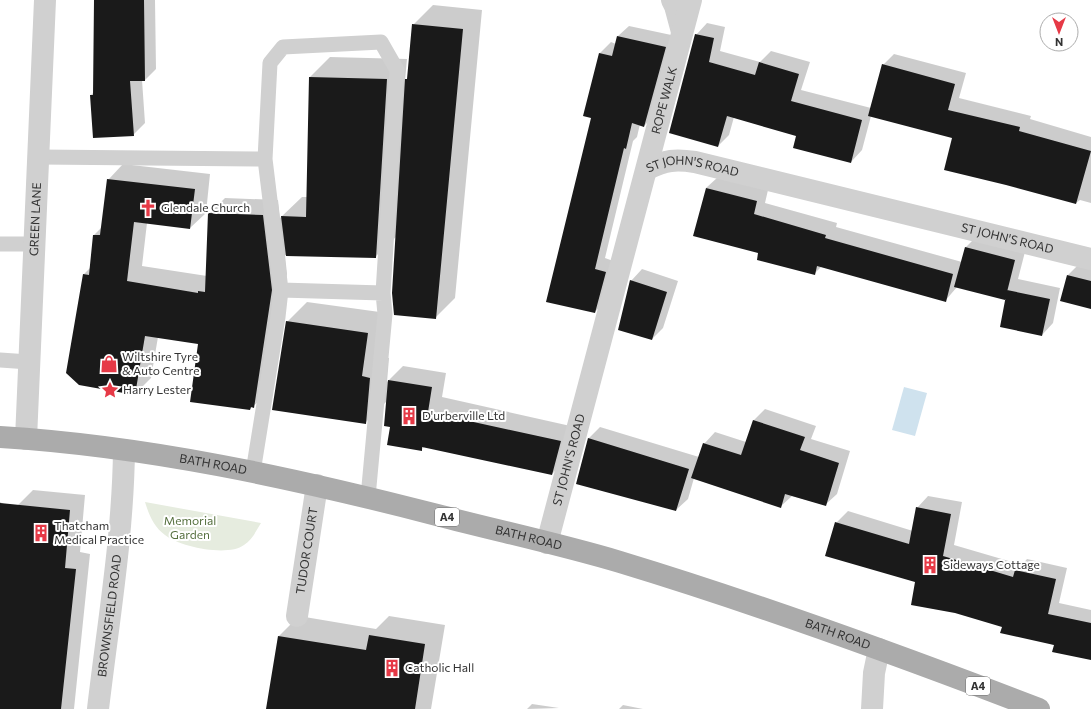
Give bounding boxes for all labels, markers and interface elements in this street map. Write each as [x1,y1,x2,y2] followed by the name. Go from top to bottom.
[1039,12,1079,52] north arrow
[1055,36,1063,49] text: N
[648,65,679,135] street label: ROPE WALK
[644,152,741,179] street label: ST JOHN'S ROAD
[26,182,43,256] street label: GREEN LANE
[138,198,158,218] church icon: Glendale Church
[161,200,250,214] place label: Glendale Church
[960,219,1055,256] street label: ST JOHN'S ROAD
[122,349,200,377] place label: Wiltshire Tyre & Auto Centre
[99,354,119,374] shop icon: Wiltshire Tyre & Auto Centre
[100,380,120,400] place icon: Harry Lester
[123,382,191,396] place label: Harry Lester
[399,406,419,426] building icon: D'urberville Ltd
[422,408,505,422] place label: D'urberville Ltd
[549,412,587,507] street label: ST JOHN'S ROAD
[178,450,248,477] street label: BATH ROAD
[292,506,320,595] street label: TUDOR COURT
[435,508,459,526] road number: A4
[164,513,216,541] park label: Memorial Garden
[54,518,144,546] place label: Thatcham Medical Practice
[494,522,564,552] street label: BATH ROAD
[31,523,51,543] building icon: Thatcham Medical Practice
[94,553,123,678] street label: BROWNSFIELD ROAD
[920,555,940,575] building icon: Sideways Cottage
[943,557,1040,571] place label: Sideways Cottage
[804,615,873,651] street label: BATH ROAD
[382,658,402,678] building icon: Catholic Hall
[405,660,474,674] place label: Catholic Hall
[966,677,990,695] road number: A4

